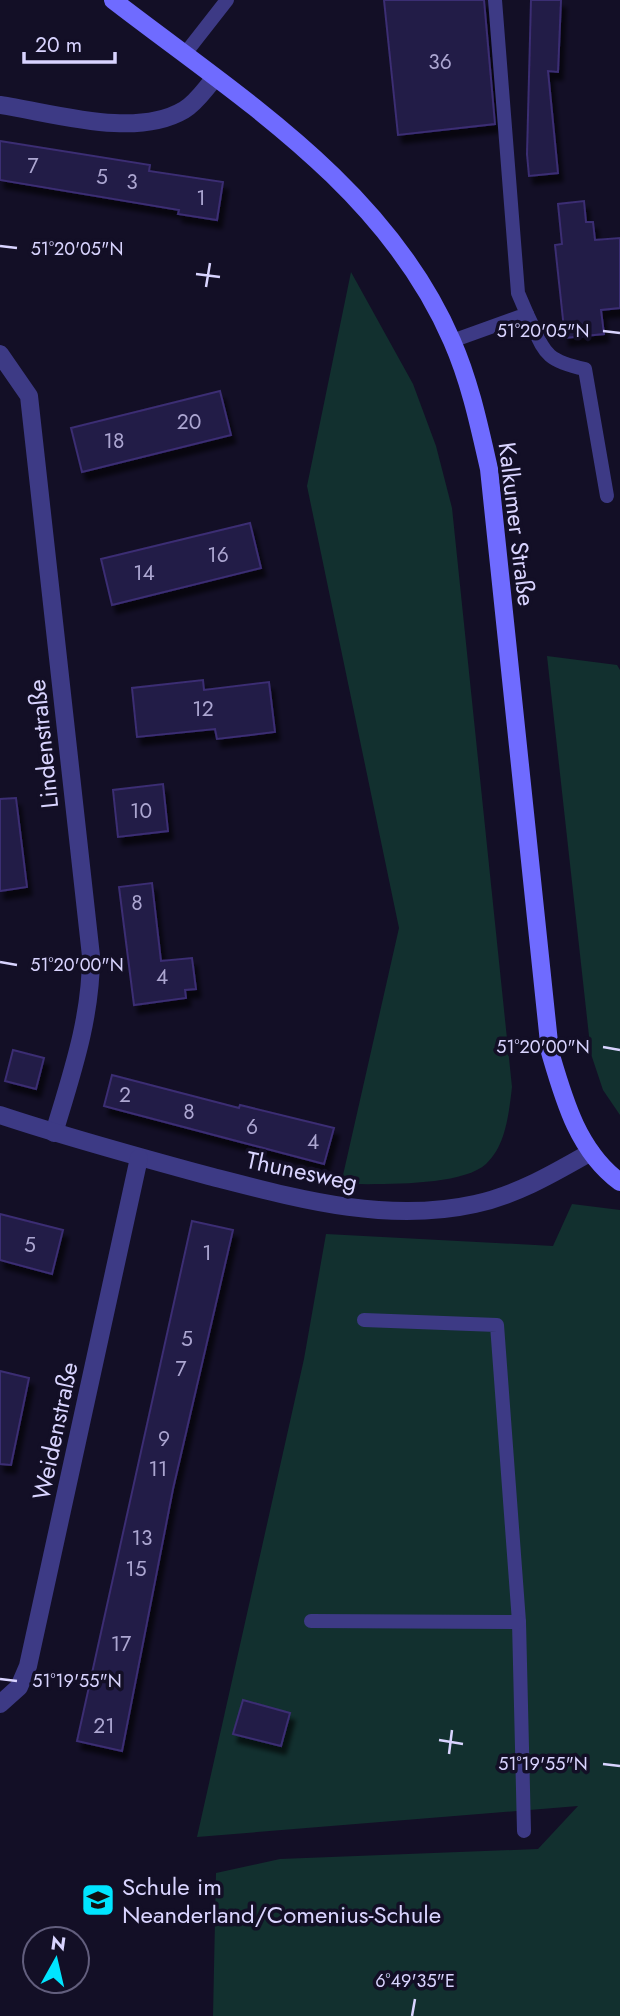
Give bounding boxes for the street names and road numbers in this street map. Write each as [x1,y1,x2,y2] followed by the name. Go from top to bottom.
[490,440,544,608] street label: Kalkumer Straße
[19,678,67,810] street label: Lindenstraße
[243,1142,361,1200] street label: Thunesweg
[23,1359,87,1503] street label: Weidenstraße

